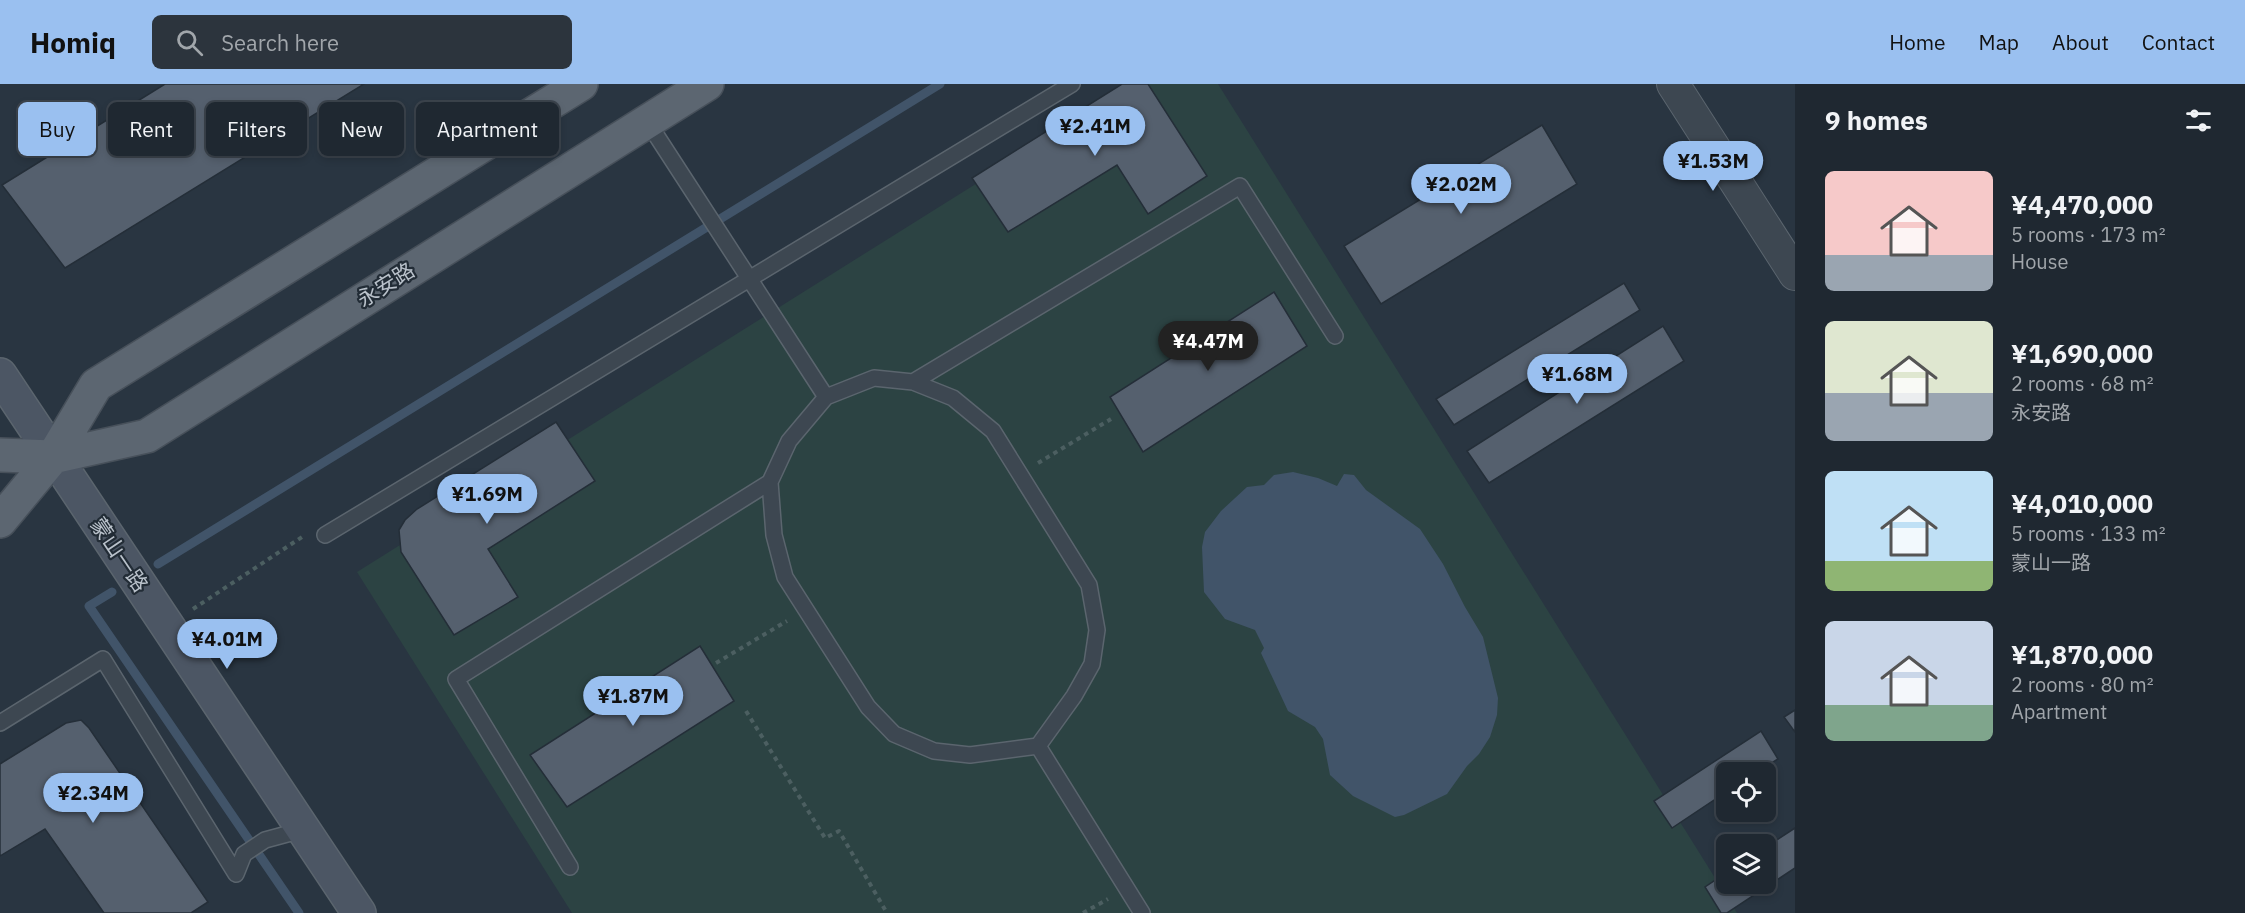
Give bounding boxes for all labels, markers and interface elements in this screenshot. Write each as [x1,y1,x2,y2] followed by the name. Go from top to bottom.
[152,15,572,69] search box
[30,24,116,61] text: Homiq
[173,26,206,59] icon: search
[221,28,339,57] text: Search here
[1889,28,1946,56] text: Home
[1979,28,2019,56] text: Map
[2052,28,2109,56] text: About
[2142,28,2215,56] text: Contact
[18,102,96,156] chip: Buy
[108,102,194,156] chip: Rent
[206,102,307,156] chip: Filters
[319,102,404,156] chip: New
[416,102,559,156] chip: Apartment
[1825,103,1928,137] text: 9 homes
[2182,104,2215,137] icon: filters
[1046,106,1144,157] pin: ¥2.41M
[1059,112,1131,139] text: ¥2.41M
[1664,141,1762,192] pin: ¥1.53M
[1677,147,1749,174] text: ¥1.53M
[1412,164,1510,215] pin: ¥2.02M
[1425,170,1497,197] text: ¥2.02M
[2011,187,2153,221] text: ¥4,470,000
[1873,195,1945,267] icon: home
[2011,221,2166,248] text: 5 rooms · 173 m²
[2011,248,2068,275] text: House
[351,256,420,313] street label: 永安路
[1159,321,1257,372] pin: ¥4.47M
[1172,327,1244,354] text: ¥4.47M
[2011,336,2153,370] text: ¥1,690,000
[1873,345,1945,417] icon: home
[1528,354,1626,405] pin: ¥1.68M
[1541,360,1613,387] text: ¥1.68M
[2011,370,2154,397] text: 2 rooms · 68 m²
[2011,399,2071,426] text: 永安路
[438,474,536,525] pin: ¥1.69M
[451,480,523,507] text: ¥1.69M
[2011,486,2153,520] text: ¥4,010,000
[1873,495,1945,567] icon: home
[85,512,155,597] street label: 蒙山一路
[2011,520,2166,547] text: 5 rooms · 133 m²
[2011,549,2091,576] text: 蒙山一路
[178,619,276,670] pin: ¥4.01M
[191,625,263,652] text: ¥4.01M
[2011,637,2153,671] text: ¥1,870,000
[1873,645,1945,717] icon: home
[2011,671,2154,698] text: 2 rooms · 80 m²
[584,676,682,727] pin: ¥1.87M
[597,682,669,709] text: ¥1.87M
[2011,698,2107,725] text: Apartment
[1716,762,1776,894] map controls
[1716,762,1776,822] button: locate
[44,773,142,824] pin: ¥2.34M
[57,779,129,806] text: ¥2.34M
[1716,834,1776,894] button: layers

